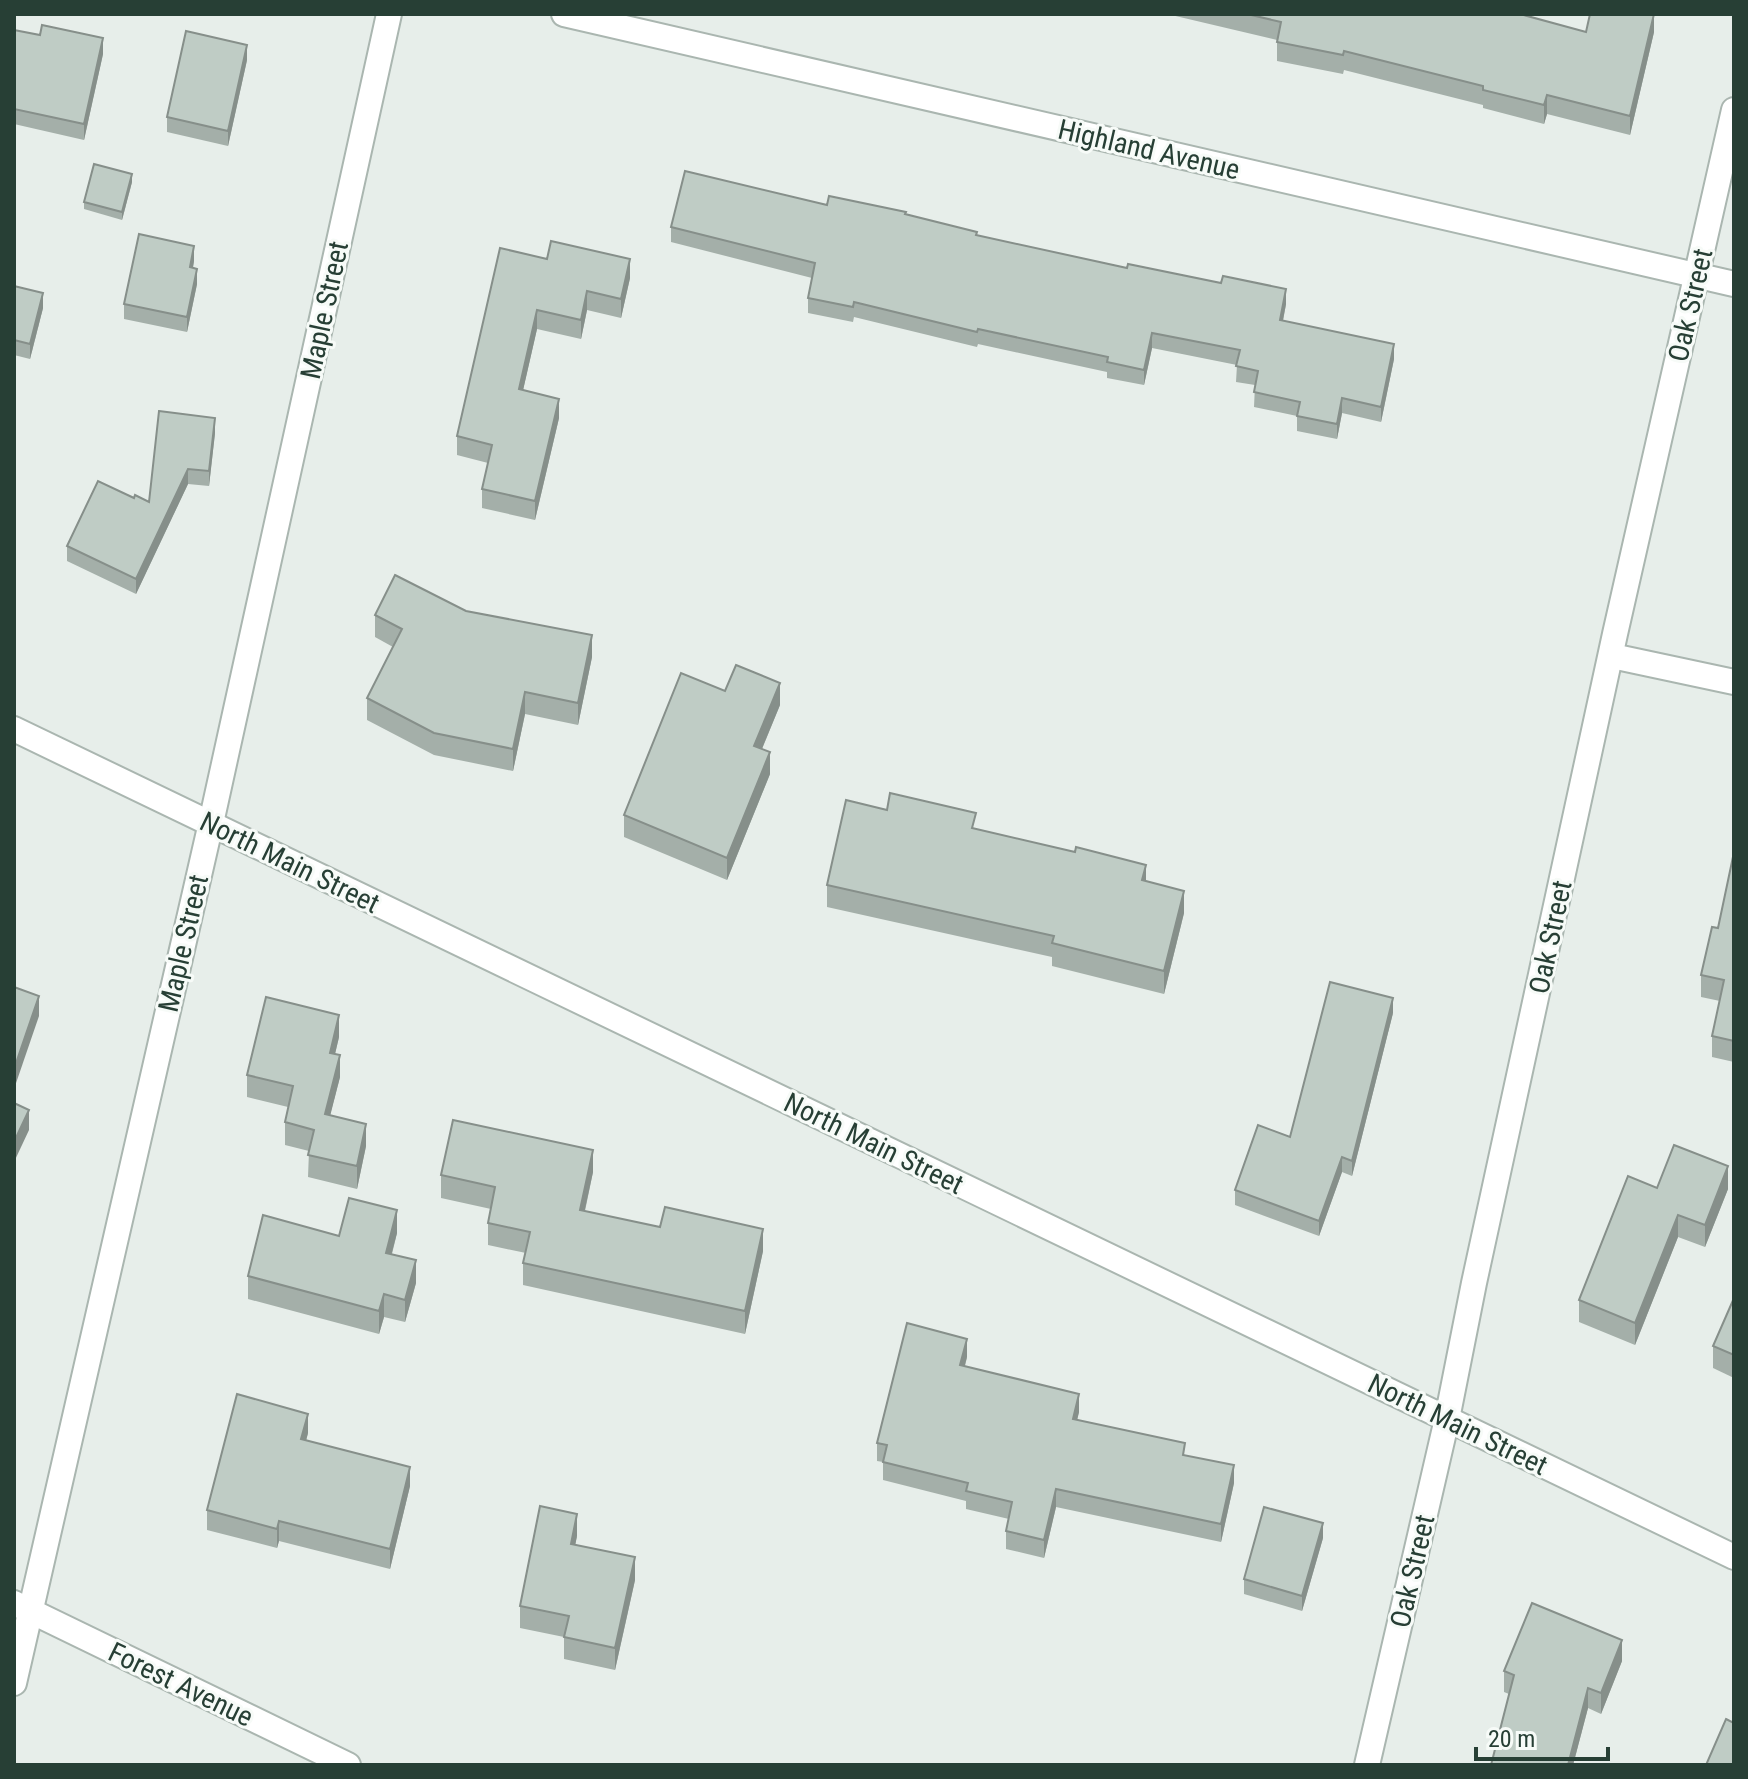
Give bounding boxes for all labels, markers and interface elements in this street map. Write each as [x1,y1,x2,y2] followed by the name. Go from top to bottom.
[1055,113,1243,186] street label: Highland Avenue
[294,238,355,382] street label: Maple Street
[1661,245,1719,365] street label: Oak Street
[195,805,385,920] street label: North Main Street
[152,871,215,1015] street label: Maple Street
[1522,877,1579,997] street label: Oak Street
[779,1086,969,1201] street label: North Main Street
[1363,1367,1553,1482] street label: North Main Street
[1383,1511,1441,1631] street label: Oak Street
[103,1635,258,1734] street label: Forest Avenue
[1476,1711,1608,1761] scale bar
[1488,1725,1535,1753] text: 20 m

